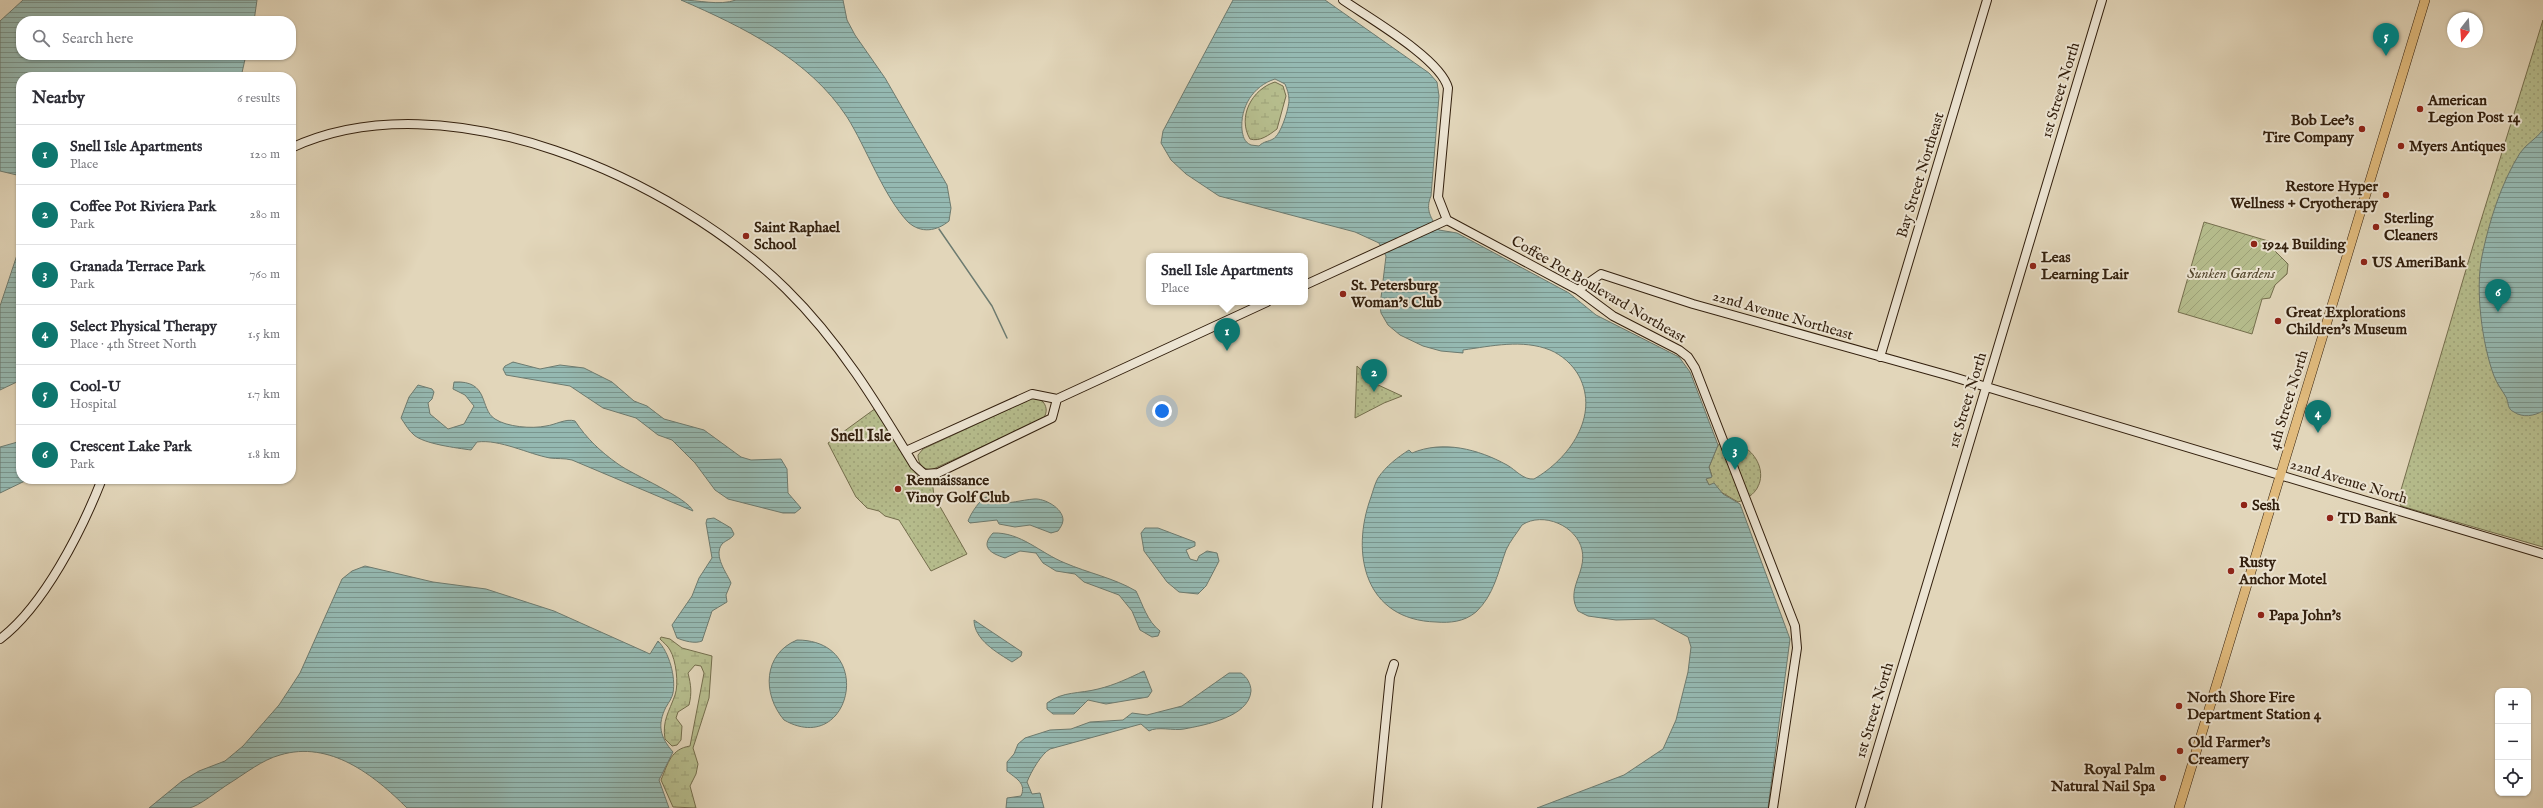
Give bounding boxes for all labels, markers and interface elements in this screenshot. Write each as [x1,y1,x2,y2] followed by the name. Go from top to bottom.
[2447,12,2483,48] north arrow
[16,16,296,60] search box
[2373,23,2399,56] pin: 5
[30,27,52,49] icon: search
[62,29,133,48] text: Search here
[2037,40,2084,140] street label: 1st Street North
[32,88,85,109] text: Nearby
[237,90,280,107] text: 6 results
[2427,91,2521,127] place label: American Legion Post 14
[2415,104,2425,114] marker: American Legion Post 14
[1892,110,1949,240] street label: Bay Street Northeast
[2262,111,2355,147] place label: Bob Lee's Tire Company
[2357,124,2367,134] marker: Bob Lee's Tire Company
[70,137,202,156] text: Snell Isle Apartments
[2409,137,2506,156] place label: Myers Antiques
[2396,141,2406,151] marker: Myers Antiques
[43,146,47,163] text: 1
[250,146,280,163] text: 120 m
[70,156,98,173] text: Place
[2229,177,2379,213] place label: Restore Hyper Wellness + Cryotherapy
[2381,190,2391,200] marker: Restore Hyper Wellness + Cryotherapy
[70,197,216,216] text: Coffee Pot Riviera Park
[42,206,48,223] text: 2
[250,206,280,223] text: 280 m
[2384,209,2439,245] place label: Sterling Cleaners
[70,216,95,233] text: Park
[754,218,841,254] place label: Saint Raphael School
[2371,222,2381,232] marker: Sterling Cleaners
[741,231,751,241] marker: Saint Raphael School
[1508,231,1690,347] street label: Coffee Pot Boulevard Northeast
[2262,235,2347,254] place label: 1924 Building
[2249,239,2259,249] marker: 1924 Building
[2041,248,2129,284] place label: Leas Learning Lair
[1146,253,1308,305] popup
[2371,253,2467,272] place label: US AmeriBank
[70,257,205,276] text: Granada Terrace Park
[2359,257,2369,267] marker: US AmeriBank
[1161,261,1293,280] text: Snell Isle Apartments
[2028,261,2038,271] marker: Leas Learning Lair
[2187,264,2276,283] park label: Sunken Gardens
[43,266,47,283] text: 3
[249,266,280,283] text: 760 m
[70,276,95,293] text: Park
[1350,276,1442,312] place label: St. Petersburg Woman's Club
[2485,279,2511,312] pin: 6
[1161,280,1189,297] text: Place
[1710,286,1855,345] street label: 22nd Avenue Northeast
[1338,289,1348,299] marker: St. Petersburg Woman's Club
[2286,303,2407,339] place label: Great Explorations Children's Museum
[2273,316,2283,326] marker: Great Explorations Children's Museum
[70,317,217,336] text: Select Physical Therapy
[1214,318,1240,351] pin: 1
[42,326,48,343] text: 4
[248,326,280,343] text: 1.5 km
[70,336,197,353] text: Place · 4th Street North
[2264,348,2313,452] street label: 4th Street North
[1944,350,1991,450] street label: 1st Street North
[1361,359,1387,392] pin: 2
[70,377,121,396] text: Cool-U
[43,386,47,403] text: 5
[247,386,280,403] text: 1.7 km
[70,396,117,413] text: Hospital
[2305,400,2331,433] pin: 4
[1152,401,1172,421] your location
[831,427,892,447] district label: Snell Isle
[70,437,192,456] text: Crescent Lake Park
[1722,437,1748,470] pin: 3
[42,446,48,463] text: 6
[247,446,280,463] text: 1.8 km
[2288,455,2410,508] street label: 22nd Avenue North
[70,456,95,473] text: Park
[905,471,1010,507] place label: Rennaissance Vinoy Golf Club
[893,484,903,494] marker: Rennaissance Vinoy Golf Club
[2252,496,2281,515] place label: Sesh
[2239,500,2249,510] marker: Sesh
[2337,509,2398,528] place label: TD Bank
[2325,513,2335,523] marker: TD Bank
[2238,553,2327,589] place label: Rusty Anchor Motel
[2226,566,2236,576] marker: Rusty Anchor Motel
[2269,606,2342,625] place label: Papa John's
[2256,610,2266,620] marker: Papa John's
[1851,660,1898,760] street label: 1st Street North
[2186,688,2322,724] place label: North Shore Fire Department Station 4
[2495,688,2531,796] map controls
[2495,688,2531,724] button: +
[2174,701,2184,711] marker: North Shore Fire Department Station 4
[2495,724,2531,760] button: −
[2188,733,2271,769] place label: Old Farmer's Creamery
[2175,746,2185,756] marker: Old Farmer's Creamery
[2050,760,2156,796] place label: Royal Palm Natural Nail Spa
[2495,760,2531,796] button: locate
[2158,773,2168,783] marker: Royal Palm Natural Nail Spa

